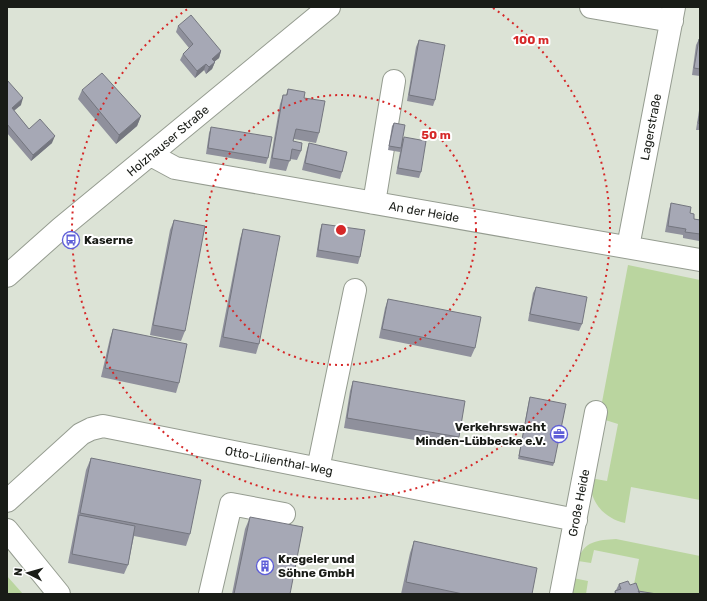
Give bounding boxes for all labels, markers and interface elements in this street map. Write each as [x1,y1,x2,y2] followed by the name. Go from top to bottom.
[513,33,549,47] text: 100 m
[638,92,664,161] street label: Lagerstraße
[124,102,212,179] street label: Holzhauser Straße
[421,128,451,142] text: 50 m
[388,199,461,225] street label: An der Heide
[334,223,348,237] centre of rings
[61,230,81,250] bus stop icon: Kaserne
[84,233,133,247] place label: Kaserne
[415,420,546,448] place label: Verkehrswacht Minden-Lübbecke e.V.
[549,424,569,444] office icon: Verkehrswacht Minden-Lübbecke e.V.
[224,444,334,478] street label: Otto-Lilienthal-Weg
[566,468,592,538] street label: Große Heide
[278,552,355,580] place label: Kregeler und Söhne GmbH
[8,553,48,593] north arrow
[255,556,275,576] building icon: Kregeler und Söhne GmbH
[12,567,25,577] text: N

